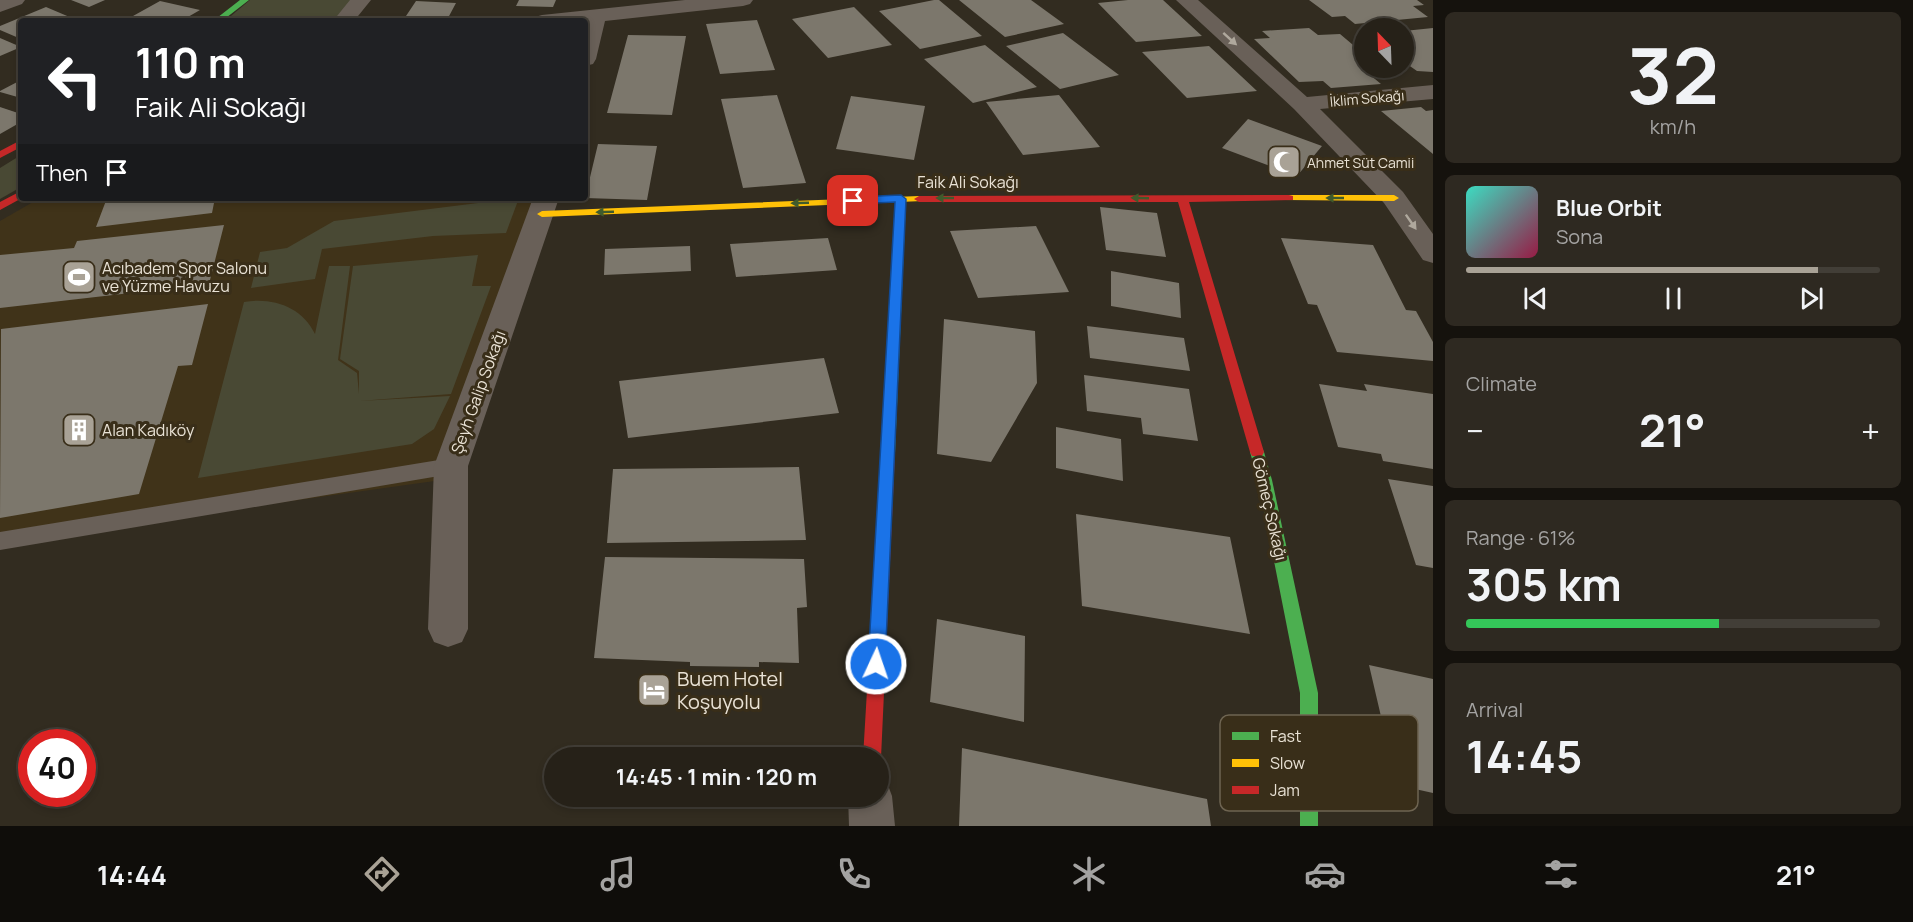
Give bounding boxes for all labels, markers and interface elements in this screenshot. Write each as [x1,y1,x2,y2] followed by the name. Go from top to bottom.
[1354,18,1414,78] north arrow
[1354,18,1414,78] map controls
[1627,21,1719,127] text: 32
[1222,32,1237,46] one-way arrow
[135,33,246,91] text: 110 m
[36,42,114,120] icon: left
[1329,85,1405,111] street label: İklim Sokağı
[135,88,307,125] text: Faik Ali Sokağı
[1650,113,1696,140] text: km/h
[1266,144,1302,180] mosque icon: Ahmet Süt Camii
[1307,153,1414,172] place label: Ahmet Süt Camii
[100,156,133,189] icon: arrive
[36,158,88,188] text: Then
[917,171,1019,193] street label: Faik Ali Sokağı
[827,175,878,226] pin
[836,184,869,217] icon: arrive
[936,193,955,203] one-way arrow
[1131,193,1150,203] one-way arrow
[1326,193,1345,203] one-way arrow
[1556,193,1662,223] text: Blue Orbit
[791,198,810,208] one-way arrow
[596,207,615,216] one-way arrow
[1405,214,1417,230] one-way arrow
[1556,223,1603,250] text: Sona
[102,257,267,297] place label: Acıbadem Spor Salonu ve Yüzme Havuzu
[61,259,97,295] sports icon: Acıbadem Spor Salonu ve Yüzme Havuzu
[1519,282,1552,315] icon: previous
[1657,282,1690,315] icon: pause
[1795,282,1828,315] icon: next
[445,327,511,457] street label: Şeyh Galip Sokağı
[1466,370,1537,397] text: Climate
[1639,399,1706,461] text: 21°
[1466,408,1484,453] text: −
[1861,408,1880,453] text: +
[61,412,97,448] building icon: Alan Kadıköy
[102,419,195,441] place label: Alan Kadıköy
[1247,455,1293,563] street label: Gömeç Sokağı
[1466,524,1576,551] text: Range · 61%
[1466,553,1622,615] text: 305 km
[844,632,908,696] position arrow
[677,665,783,715] place label: Buem Hotel Koşuyolu
[636,672,672,708] hotel icon: Buem Hotel Koşuyolu
[1466,696,1523,723] text: Arrival
[1220,715,1418,811] legend
[1270,725,1301,747] text: Fast
[1466,725,1582,787] text: 14:45
[18,729,96,807] speed limit sign: 40
[1270,752,1305,774] text: Slow
[616,762,817,792] text: 14:45 · 1 min · 120 m
[1270,779,1300,801] text: Jam
[361,853,403,895] icon: directions
[597,853,639,895] icon: music
[833,853,875,895] icon: phone
[1068,853,1110,895] icon: climate
[1304,853,1346,895] icon: car
[1540,853,1582,895] icon: filters
[97,856,167,893] text: 14:44
[1776,856,1816,893] text: 21°

